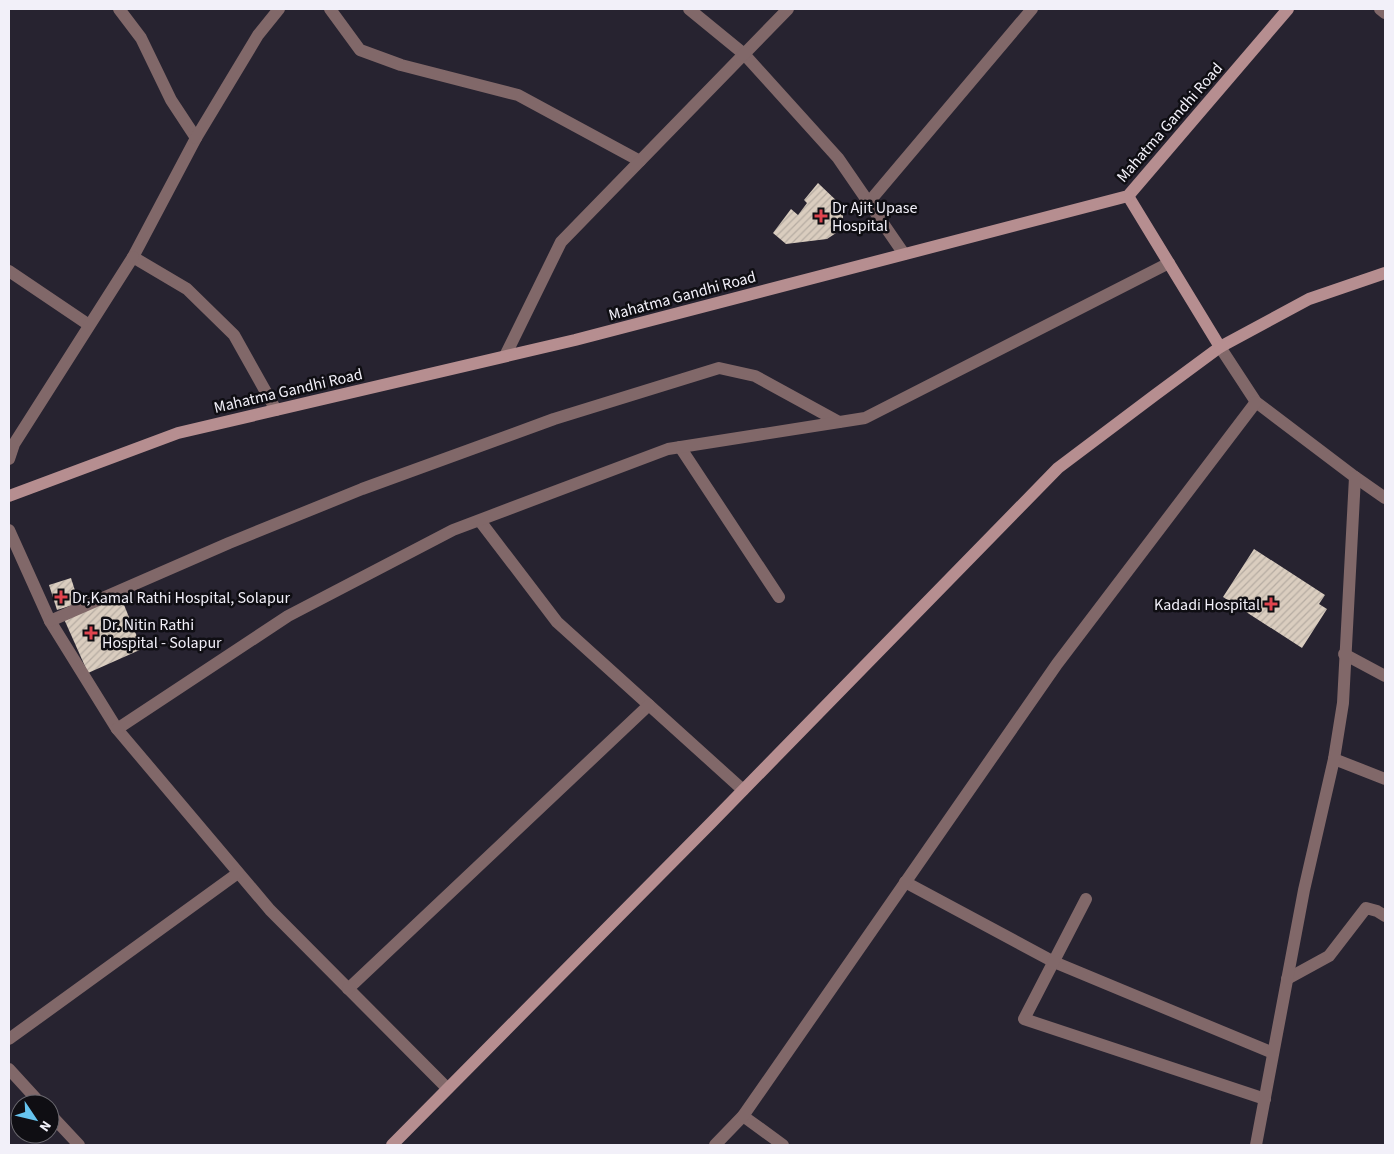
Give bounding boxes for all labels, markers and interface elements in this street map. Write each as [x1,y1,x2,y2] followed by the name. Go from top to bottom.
[1112,58,1228,187] street label: Mahatma Gandhi Road
[832,197,918,237] place label: Dr Ajit Upase Hospital
[814,209,828,223] marker: Dr Ajit Upase Hospital
[606,266,758,326] street label: Mahatma Gandhi Road
[212,363,365,419] street label: Mahatma Gandhi Road
[72,587,290,609] place label: Dr,Kamal Rathi Hospital, Solapur
[54,590,68,604] marker: Dr,Kamal Rathi Hospital, Solapur
[1154,594,1260,616] place label: Kadadi Hospital
[1264,597,1278,611] marker: Kadadi Hospital
[102,614,222,654] place label: Dr. Nitin Rathi Hospital - Solapur
[84,626,98,640] marker: Dr. Nitin Rathi Hospital - Solapur
[10,1094,60,1144] north arrow
[34,1116,56,1135] text: N

